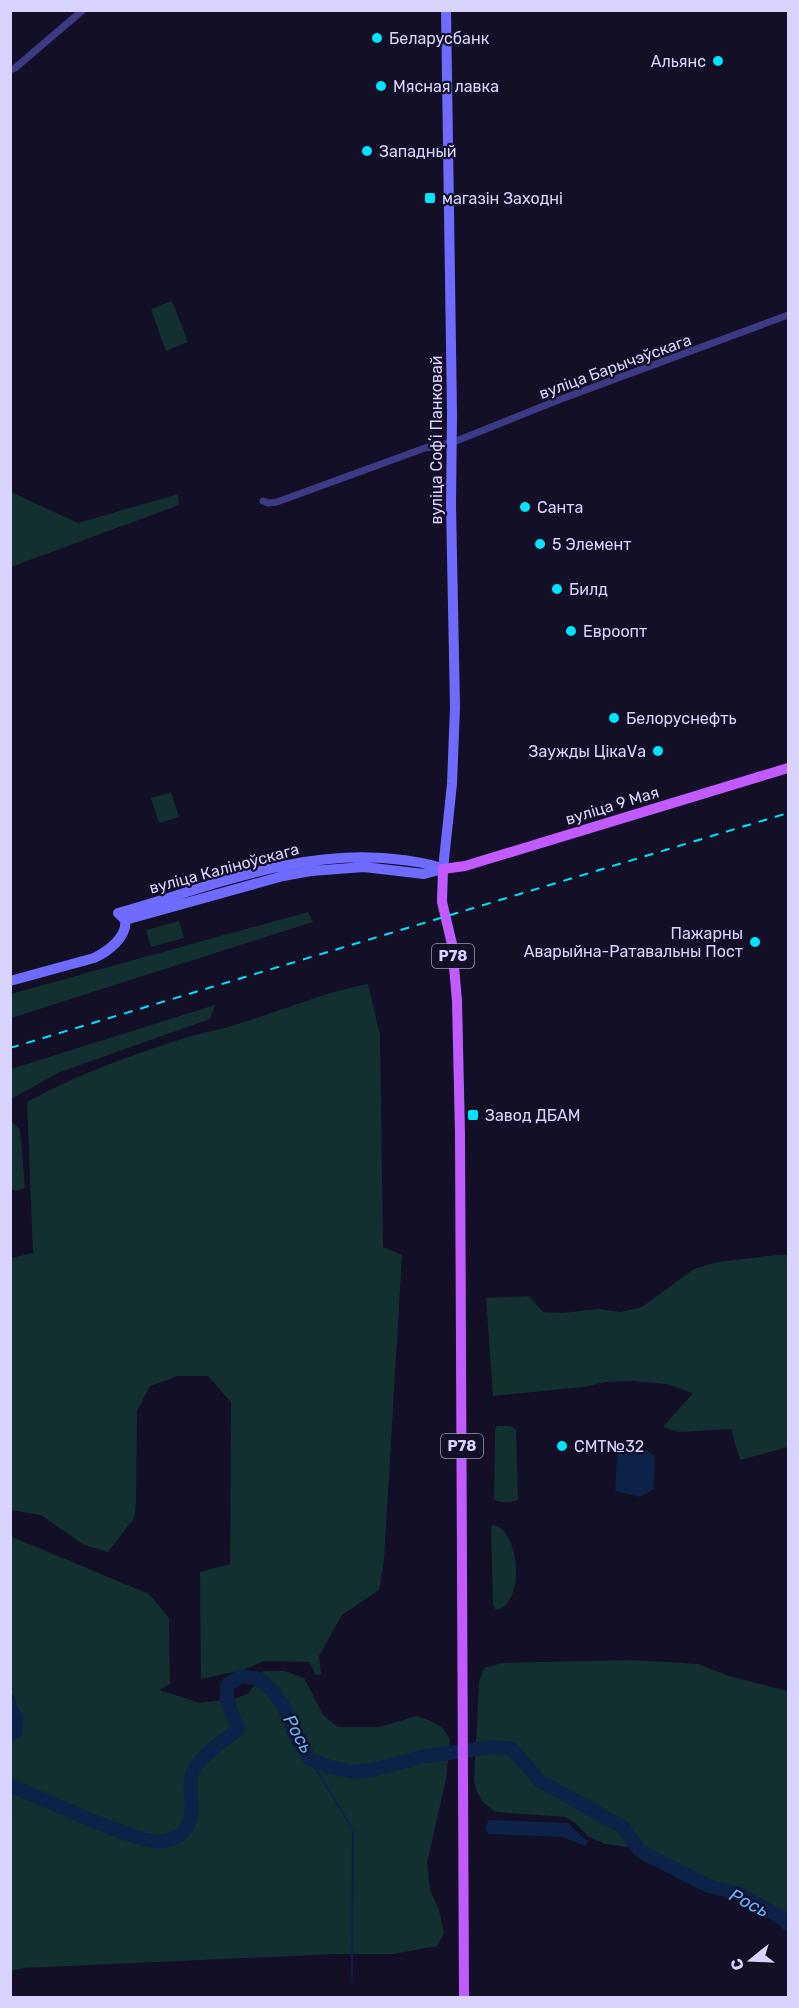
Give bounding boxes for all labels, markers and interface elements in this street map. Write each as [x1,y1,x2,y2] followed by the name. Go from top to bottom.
[389,29,490,48] place label: Беларусбанк
[370,31,384,45] marker: Беларусбанк
[651,52,706,71] place label: Альянс
[711,54,725,68] marker: Альянс
[393,77,499,96] place label: Мясная лавка
[374,79,388,93] marker: Мясная лавка
[379,142,457,161] place label: Западный
[360,144,374,158] marker: Западный
[442,189,563,208] place label: магазін Заходні
[423,191,437,205] marker: магазін Заходні
[536,330,694,403] street label: вуліца Барычэўскага
[427,355,446,525] street label: вуліца Софʼі Панковай
[537,498,583,517] place label: Санта
[518,500,532,514] marker: Санта
[552,535,632,554] place label: 5 Элемент
[533,537,547,551] marker: 5 Элемент
[569,580,608,599] place label: Билд
[550,582,564,596] marker: Билд
[583,622,647,641] place label: Евроопт
[564,624,578,638] marker: Евроопт
[626,709,737,728] place label: Белоруснефть
[607,711,621,725] marker: Белоруснефть
[528,742,646,761] place label: Заужды ЦікаVа
[651,744,665,758] marker: Заужды ЦікаVа
[563,782,661,829] street label: вуліца 9 Мая
[147,839,301,898] street label: вуліца Каліноўскага
[524,924,743,961] place label: Пажарны Аварыйна-Ратавальны Пост
[748,935,762,949] marker: Пажарны Аварыйна-Ратавальны Пост
[432,944,474,968] road number: Р78
[485,1106,580,1125] place label: Завод ДБАМ
[466,1108,480,1122] marker: Завод ДБАМ
[441,1434,483,1458] road number: Р78
[574,1437,644,1456] place label: СМТ№32
[555,1439,569,1453] marker: СМТ№32
[278,1711,318,1757] water label: Рось
[726,1884,772,1922] water label: Рось
[721,1930,781,1990] north arrow
[726,1956,748,1973] text: С

